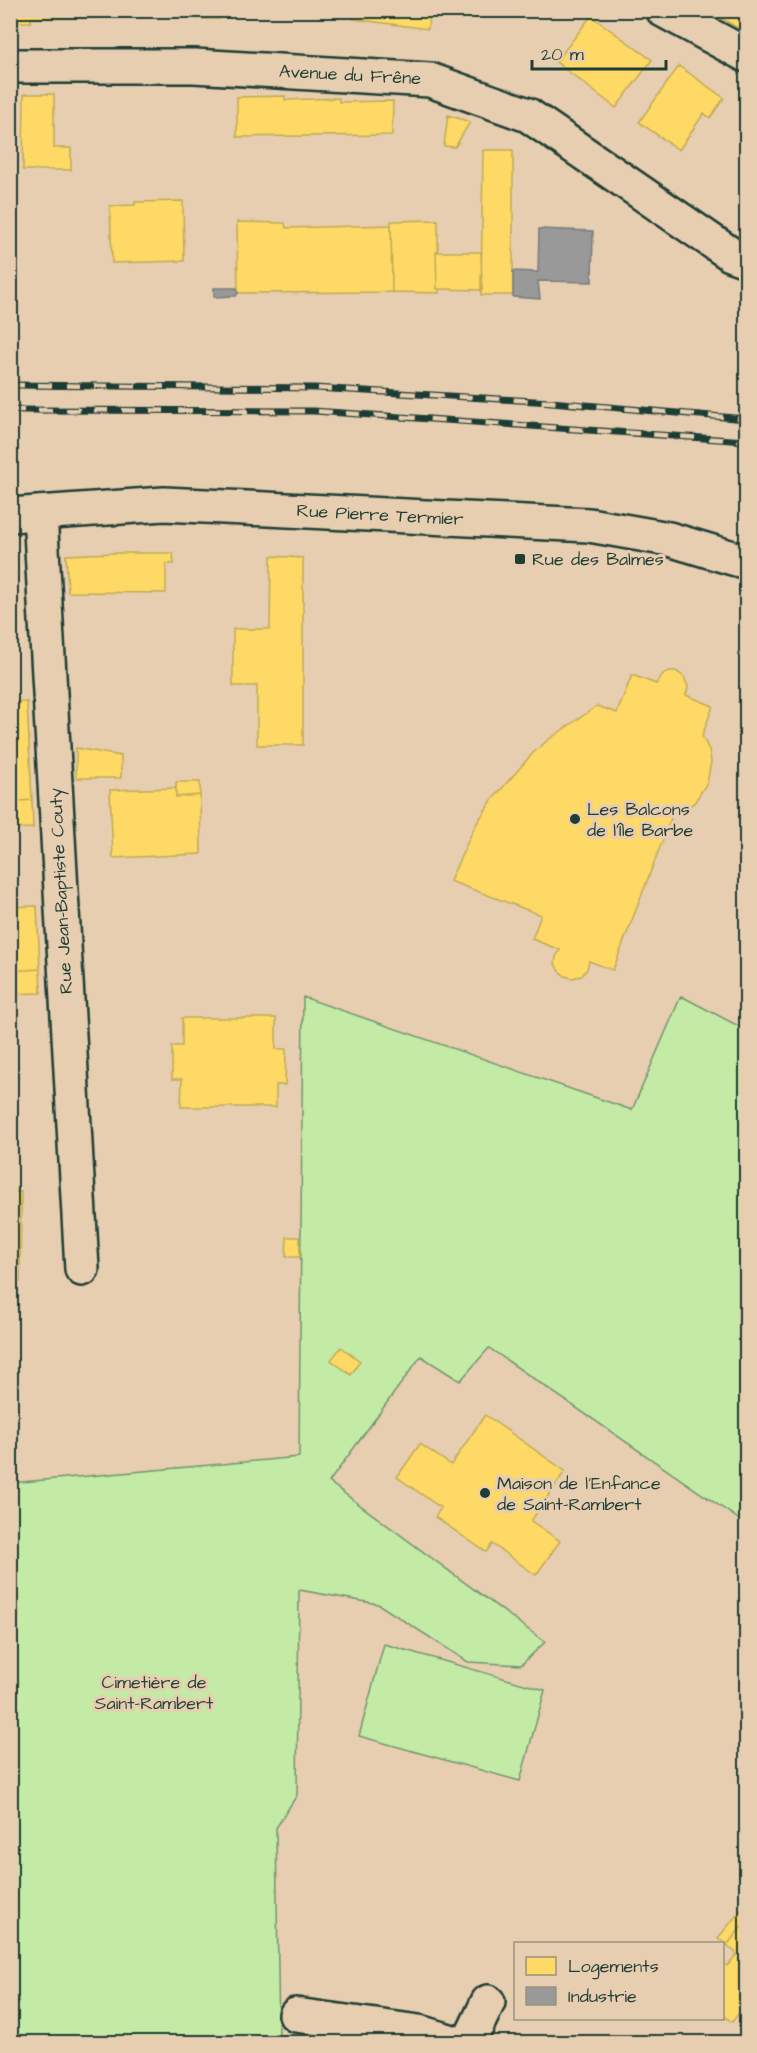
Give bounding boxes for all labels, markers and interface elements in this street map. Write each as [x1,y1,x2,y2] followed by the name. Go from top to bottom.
[532,33,666,71] scale bar
[541,42,584,67] text: 20 m
[278,59,422,91] street label: Avenue du Frêne
[296,498,464,532] street label: Rue Pierre Termier
[532,547,664,572] place label: Rue des Balmes
[513,552,527,566] marker: Rue des Balmes
[43,787,80,995] street label: Rue Jean-Baptiste Couty
[587,797,693,843] place label: Les Balcons de l'Île Barbe
[568,812,582,826] marker: Les Balcons de l'Île Barbe
[497,1471,661,1517] place label: Maison de l'Enfance de Saint-Rambert
[478,1486,492,1500] marker: Maison de l'Enfance de Saint-Rambert
[95,1670,214,1716] park label: Cimetière de Saint-Rambert
[514,1942,724,2020] legend
[568,1954,659,1980] text: Logements
[568,1984,637,2009] text: Industrie

